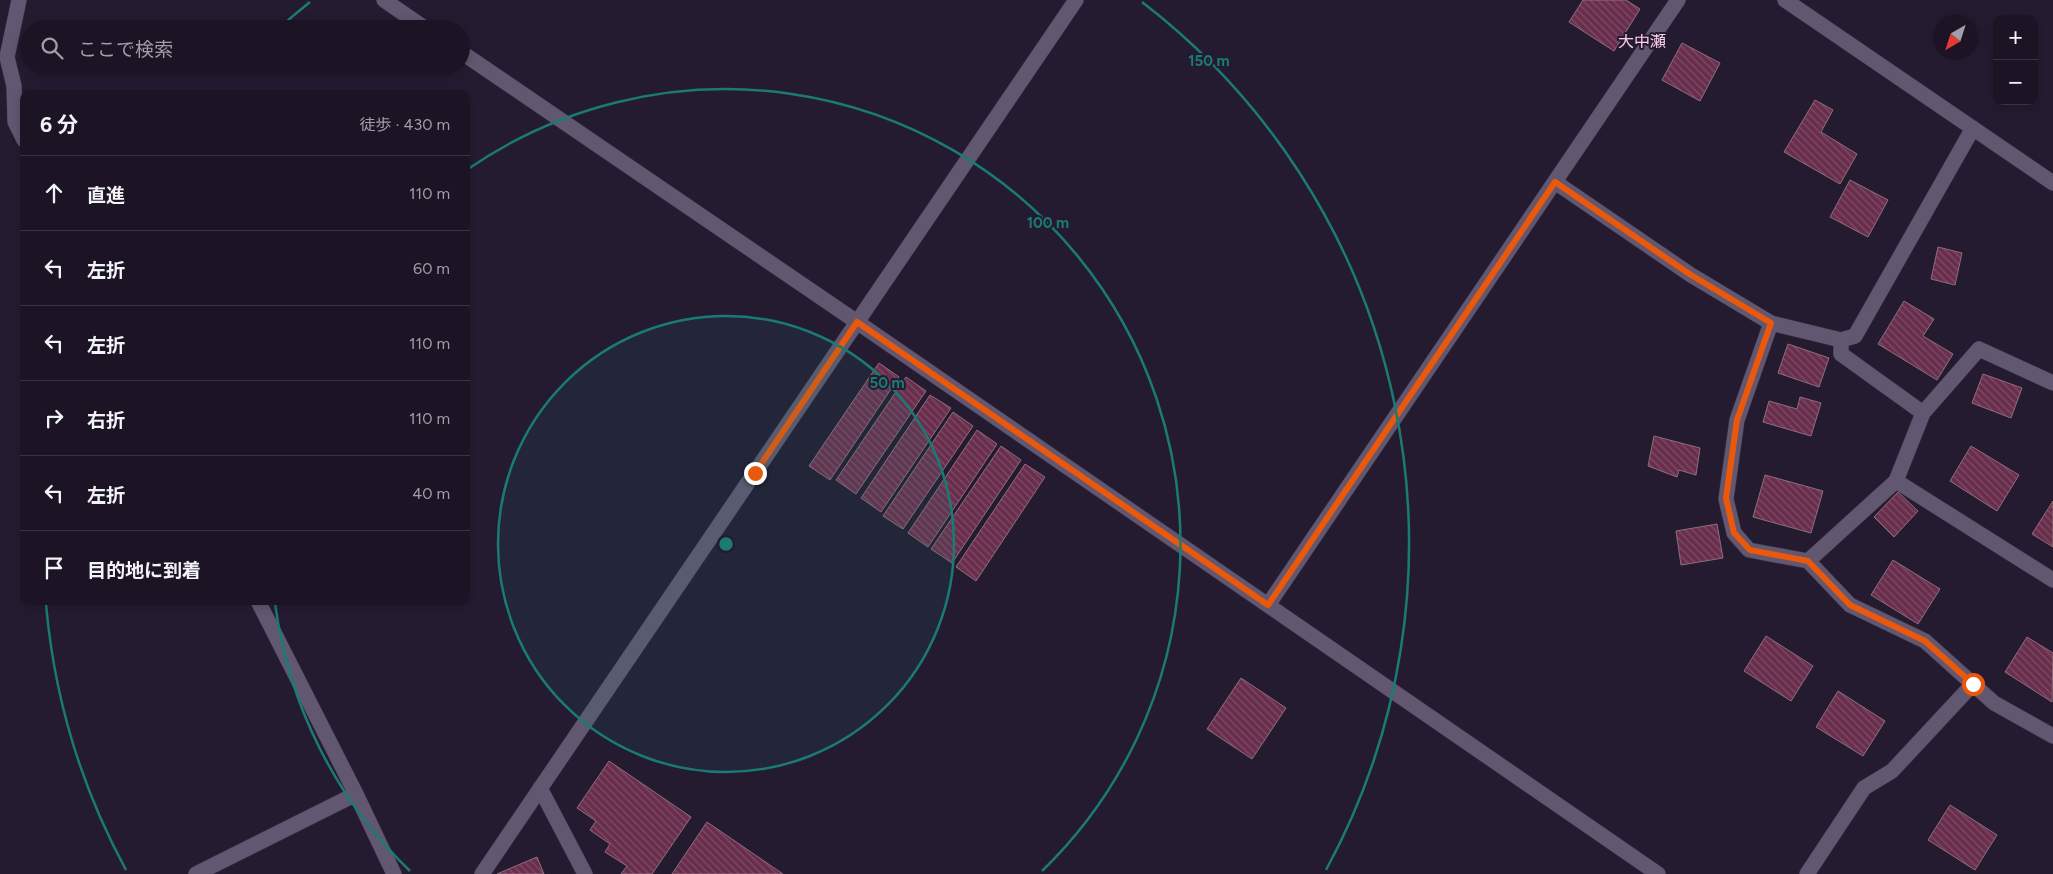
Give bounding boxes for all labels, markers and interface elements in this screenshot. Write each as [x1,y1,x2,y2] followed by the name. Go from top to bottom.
[1933,15,1978,60] north arrow
[1993,15,2038,105] map controls
[1993,15,2038,60] button: +
[20,20,470,75] search box
[1618,32,1666,51] district label: 大中瀬
[38,34,66,62] icon: search
[78,38,173,61] text: ここで検索
[1188,52,1230,70] text: 150 m
[1993,60,2038,105] button: −
[40,112,78,137] text: 6 分
[360,115,450,134] text: 徒歩 · 430 m
[40,179,68,207] icon: ahead
[87,184,125,207] text: 直進
[409,184,450,203] text: 110 m
[1027,214,1069,232] text: 100 m
[40,254,68,282] icon: left
[87,259,125,282] text: 左折
[413,259,450,278] text: 60 m
[40,329,68,357] icon: left
[87,334,125,357] text: 左折
[409,334,450,353] text: 110 m
[869,374,905,392] text: 50 m
[40,404,68,432] icon: right
[87,409,125,432] text: 右折
[409,409,450,428] text: 110 m
[744,462,767,485] route end
[40,479,68,507] icon: left
[87,484,125,507] text: 左折
[412,484,450,503] text: 40 m
[717,535,735,553] centre of rings
[40,554,68,582] icon: arrive
[87,559,201,582] text: 目的地に到着
[1962,673,1985,696] route start

